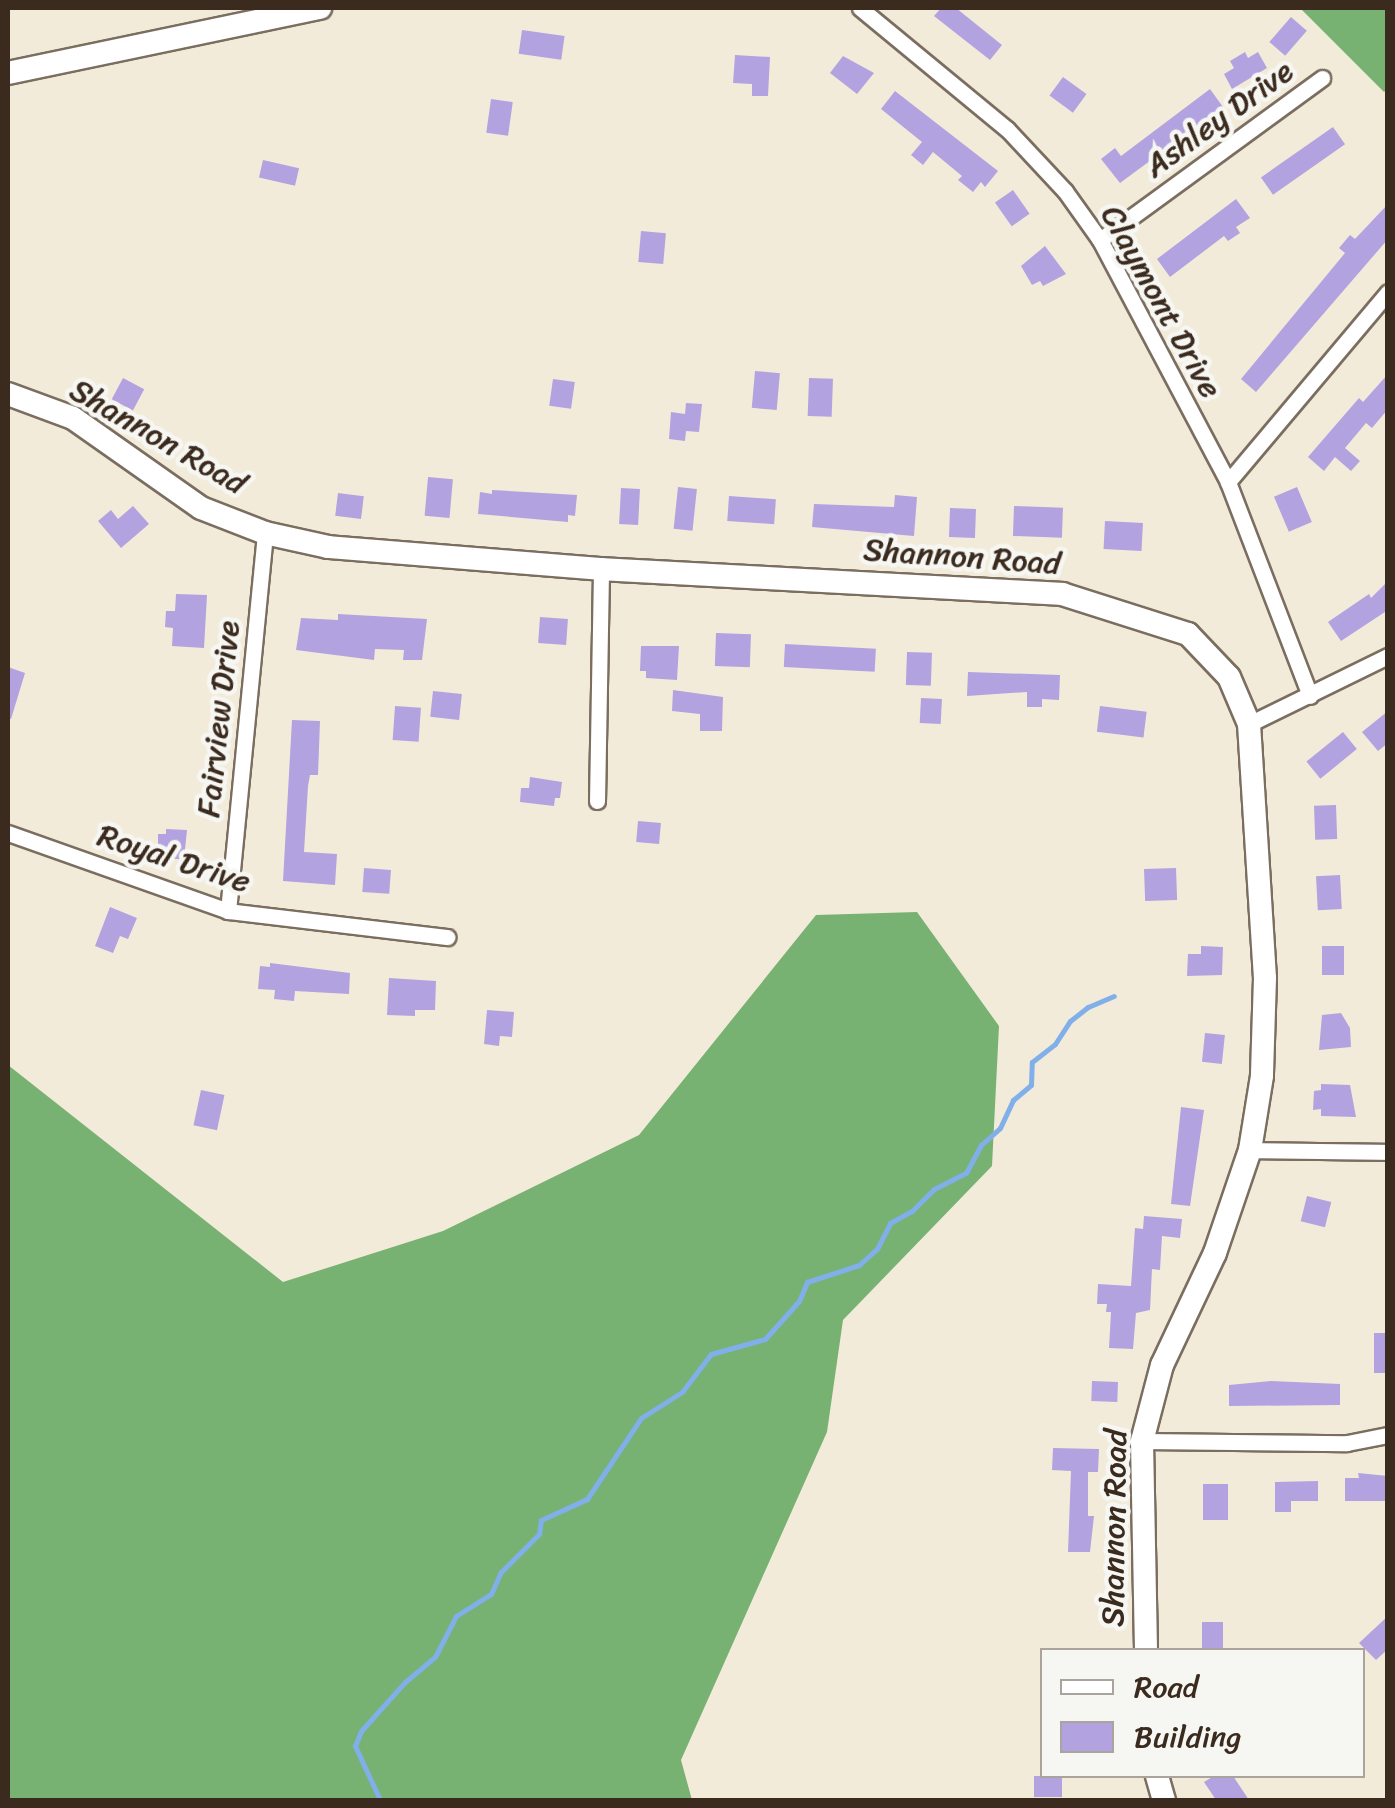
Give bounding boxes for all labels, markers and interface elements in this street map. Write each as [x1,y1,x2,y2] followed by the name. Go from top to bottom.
[1137,52,1301,186] street label: Ashley Drive
[1092,199,1230,405] street label: Claymont Drive
[63,371,253,503] street label: Shannon Road
[862,531,1062,583] street label: Shannon Road
[190,618,248,820] street label: Fairview Drive
[93,816,255,902] street label: Royal Drive
[1094,1429,1136,1627] street label: Shannon Road
[1040,1648,1365,1778] legend
[1134,1660,1198,1714] text: Road
[1134,1710,1241,1764] text: Building

